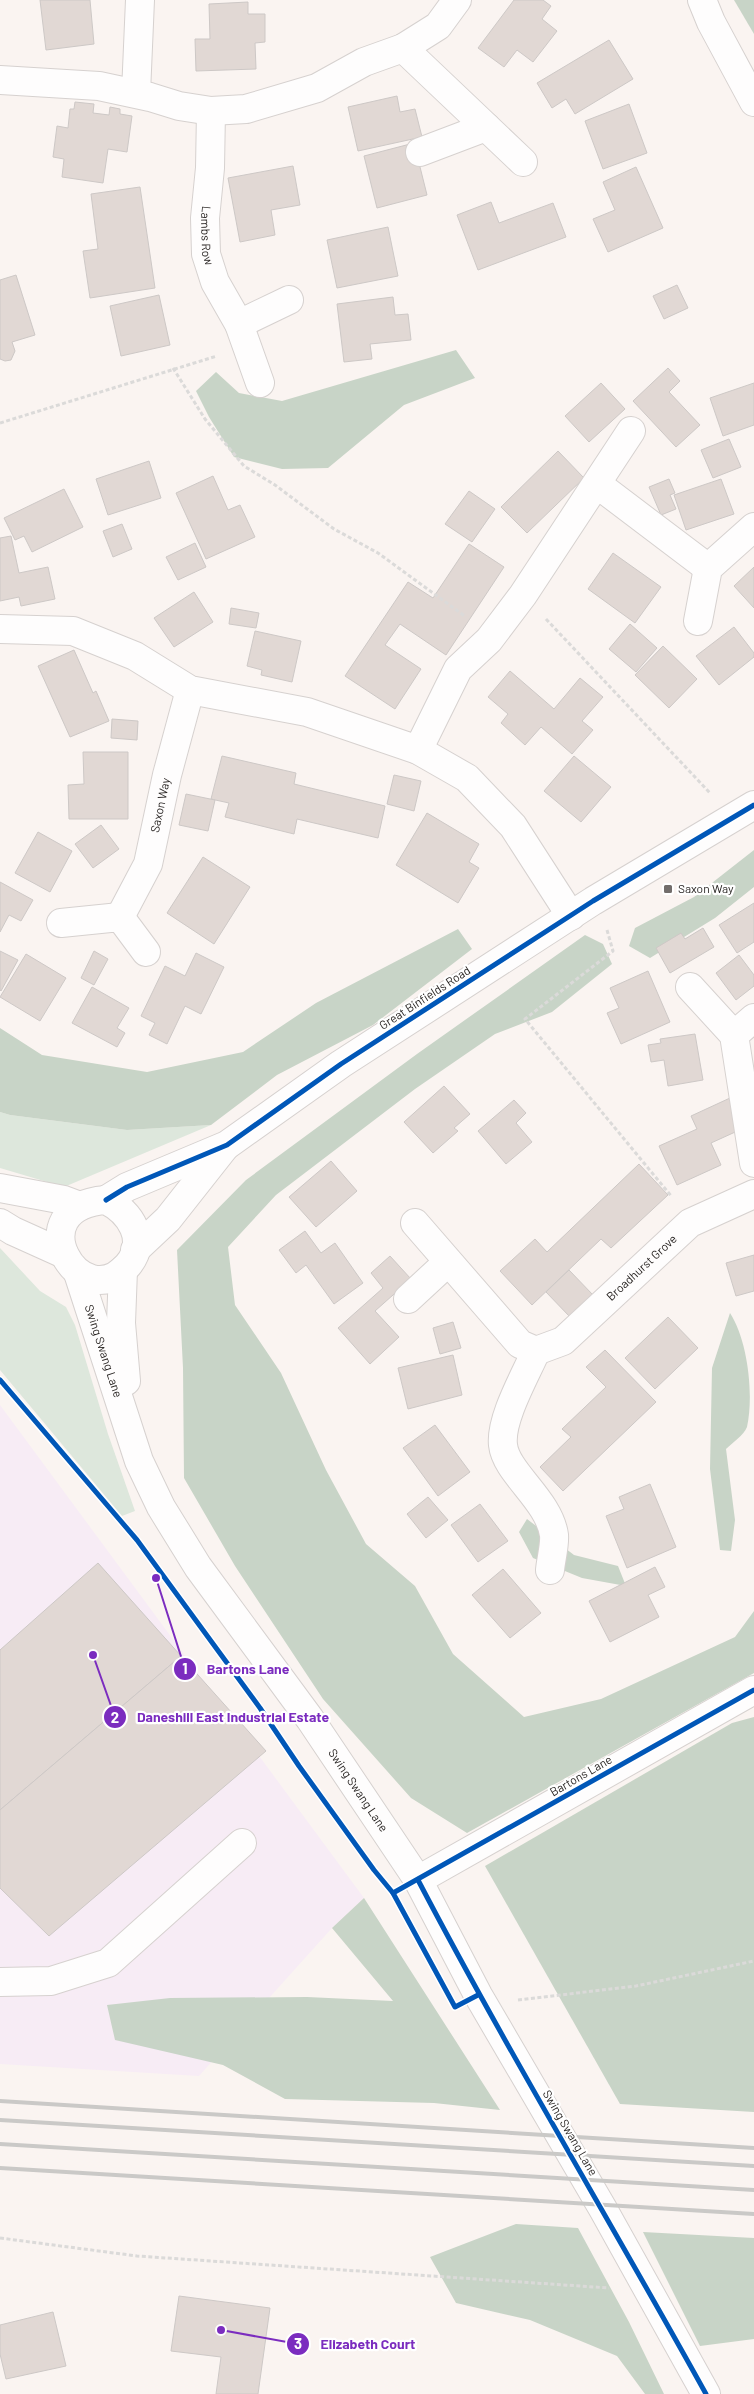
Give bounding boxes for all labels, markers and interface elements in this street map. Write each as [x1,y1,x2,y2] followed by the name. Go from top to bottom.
[199,205,217,267] street label: Lambs Row
[147,776,172,834] street label: Saxon Way
[678,881,734,895] place label: Saxon Way
[662,883,674,895] marker: Saxon Way
[376,963,473,1032] street label: Great Binfields Road
[603,1231,679,1303] street label: Broadhurst Grove
[83,1302,126,1399] street label: Swing Swang Lane
[172,1654,300,1683] callout: Bartons Lane
[182,1659,188,1677] text: 1
[207,1660,290,1677] text: Bartons Lane
[102,1703,339,1732] callout: Daneshill East Industrial Estate
[111,1708,119,1726] text: 2
[137,1708,329,1725] text: Daneshill East Industrial Estate
[326,1746,392,1834] street label: Swing Swang Lane
[547,1752,614,1799] street label: Bartons Lane
[541,2087,601,2178] street label: Swing Swang Lane
[286,2329,426,2358] callout: Elizabeth Court
[294,2334,302,2352] text: 3
[321,2335,415,2352] text: Elizabeth Court

